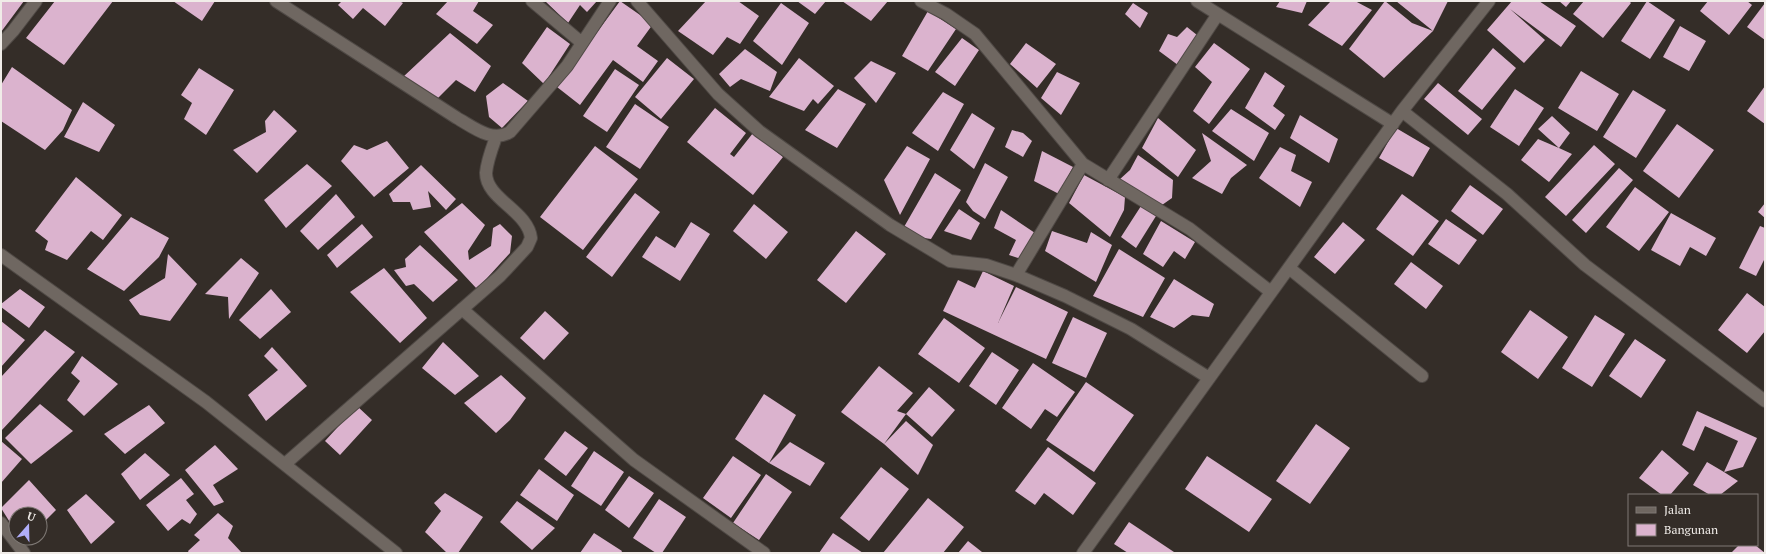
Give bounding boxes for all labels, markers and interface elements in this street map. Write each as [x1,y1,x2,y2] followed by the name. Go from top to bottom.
[1628,494,1758,546] legend
[1664,502,1691,517] text: Jalan
[8,506,48,546] north arrow
[25,509,38,525] text: U
[1664,522,1718,537] text: Bangunan

